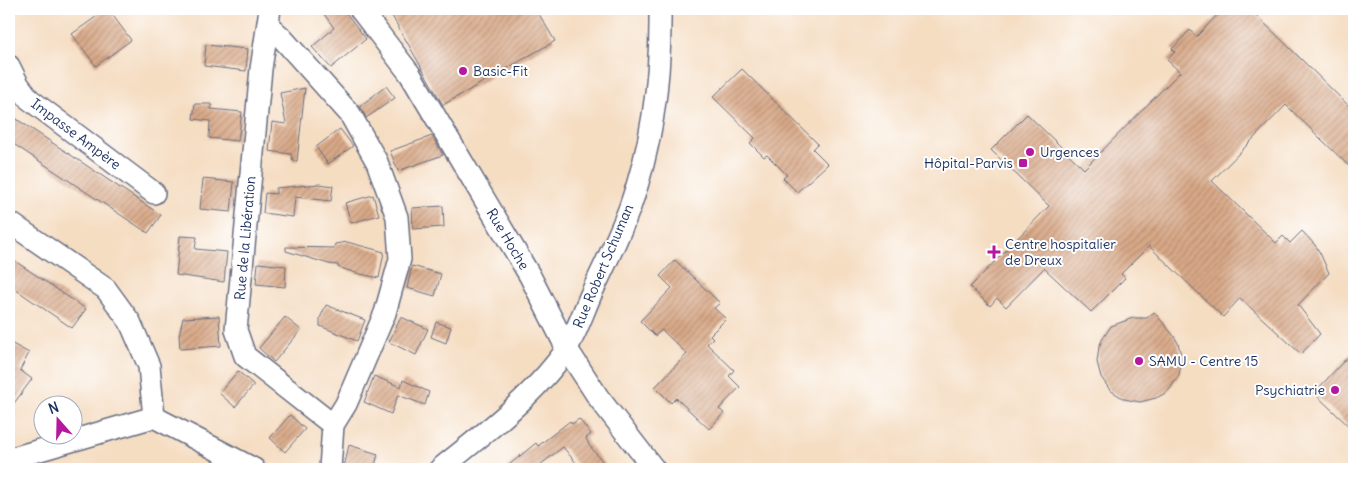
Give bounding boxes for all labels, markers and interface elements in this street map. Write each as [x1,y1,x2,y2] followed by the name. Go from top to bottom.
[473,62,528,80] place label: Basic-Fit
[457,65,469,77] marker: Basic-Fit
[28,94,124,174] street label: Impasse Ampère
[1040,143,1099,161] place label: Urgences
[1024,146,1036,158] marker: Urgences
[924,154,1013,172] place label: Hôpital-Parvis
[1017,157,1029,169] marker: Hôpital-Parvis
[231,175,259,301] street label: Rue de la Libération
[569,201,637,331] street label: Rue Robert Schuman
[483,205,533,273] street label: Rue Hoche
[1005,235,1116,269] place label: Centre hospitalier de Dreux
[987,245,1001,259] marker: Centre hospitalier de Dreux
[1149,352,1258,370] place label: SAMU - Centre 15
[1133,355,1145,367] marker: SAMU - Centre 15
[1255,381,1325,399] place label: Psychiatrie
[1329,384,1341,396] marker: Psychiatrie
[32,396,82,446] north arrow
[46,398,61,418] text: N

